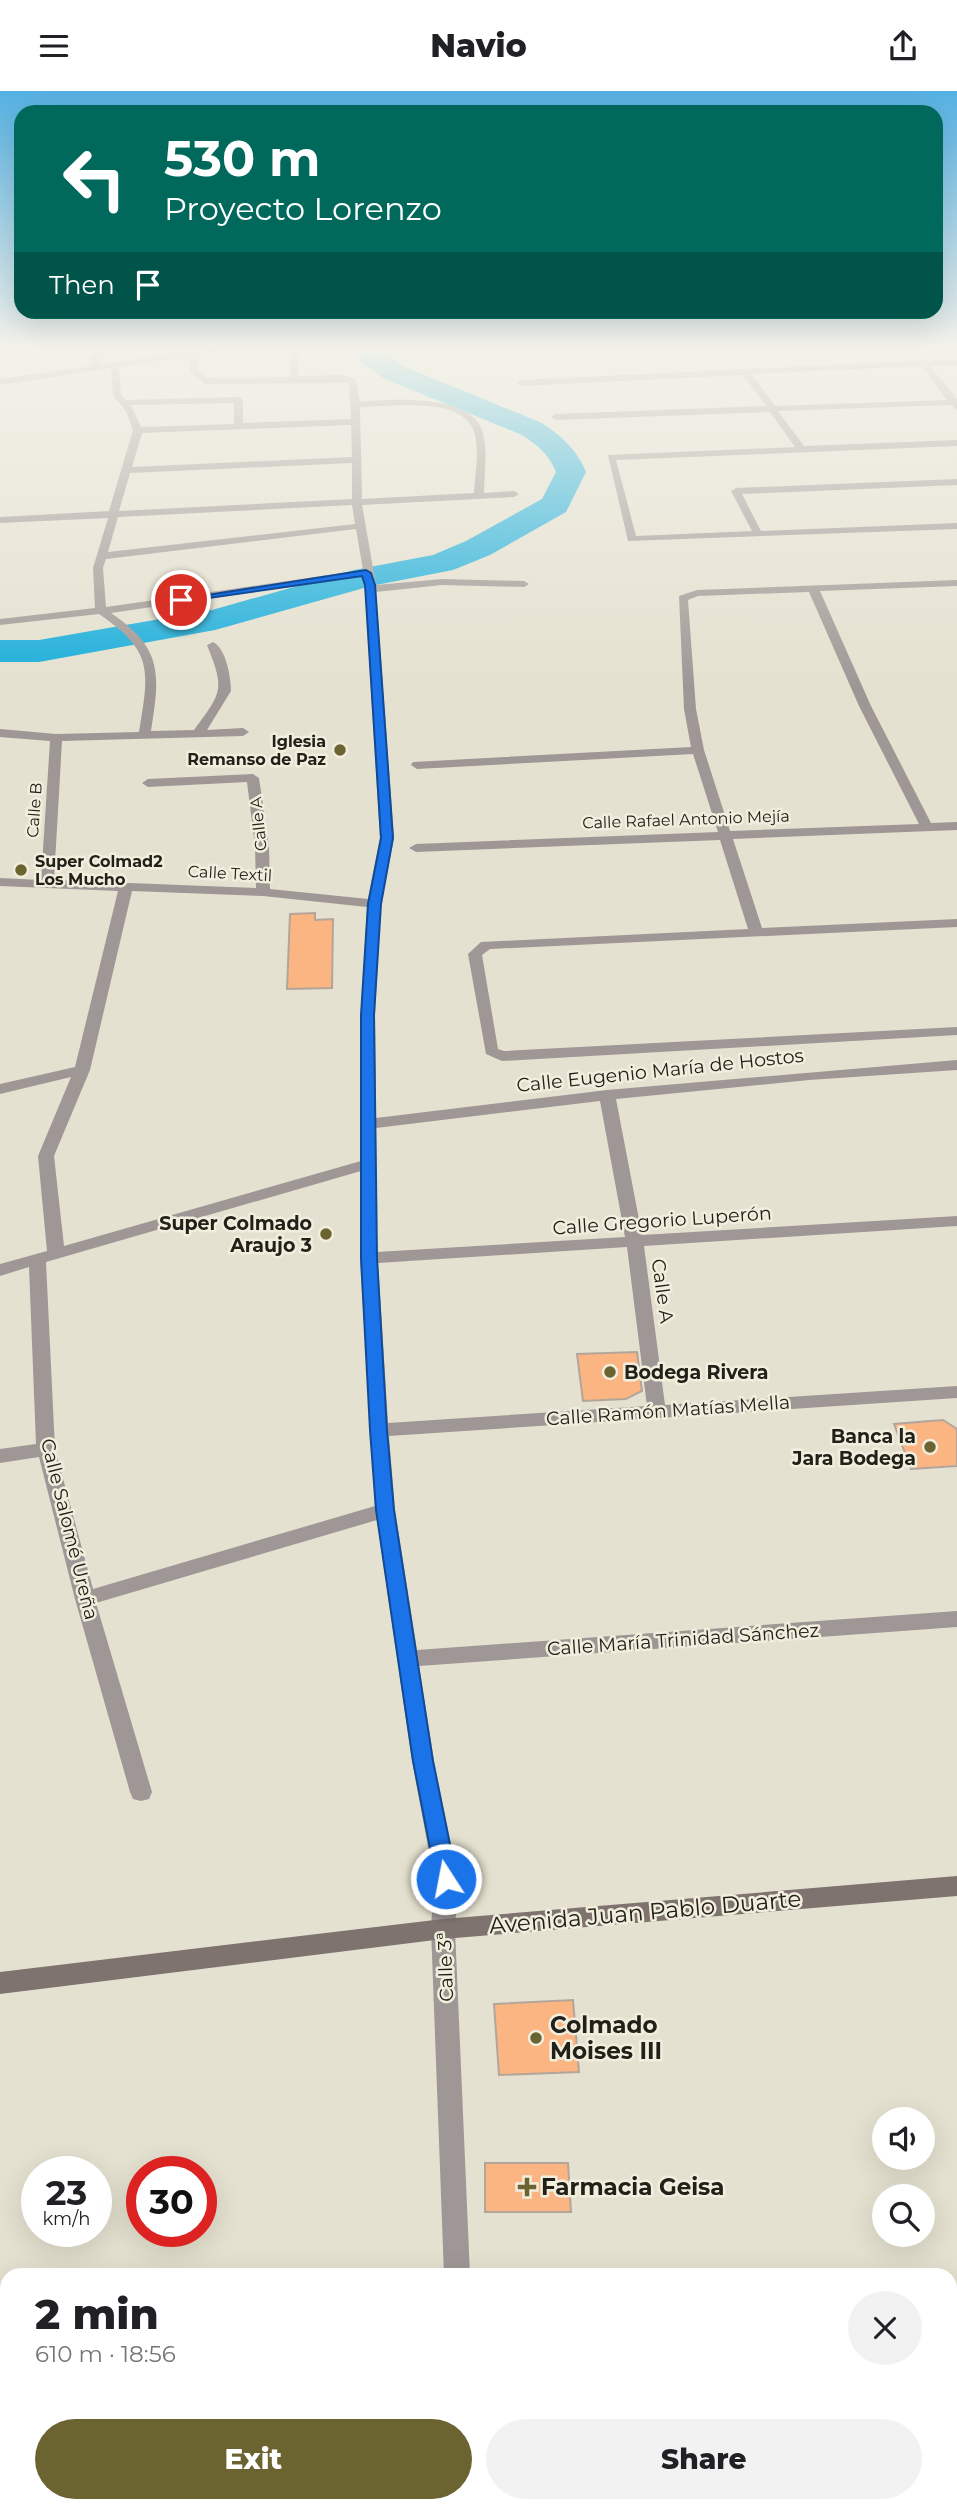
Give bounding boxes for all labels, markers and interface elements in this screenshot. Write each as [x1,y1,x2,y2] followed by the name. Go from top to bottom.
[430,26,527,65] text: Navio
[35,27,73,65] icon: menu
[884,27,922,65] icon: share
[164,129,320,188] text: 530 m
[49,133,140,224] icon: left
[164,189,442,228] text: Proyecto Lorenzo
[129,266,167,304] icon: arrive
[49,269,115,301] text: Then
[151,570,211,630] pin
[162,581,200,619] icon: arrive
[187,732,326,769] place label: Iglesia Remanso de Paz
[332,742,348,758] marker: Iglesia Remanso de Paz
[23,782,46,838] street label: Calle B
[246,795,271,852] street label: Calle A
[582,806,790,833] street label: Calle Rafael Antonio Mejía
[35,852,163,889] place label: Super Colmad2 Los Mucho
[13,862,29,878] marker: Super Colmad2 Los Mucho
[187,862,273,885] street label: Calle Textil
[515,1044,805,1097] street label: Calle Eugenio María de Hostos
[552,1201,772,1240] street label: Calle Gregorio Luperón
[159,1212,312,1257] place label: Super Colmado Araujo 3
[318,1226,334,1242] marker: Super Colmado Araujo 3
[647,1257,678,1325] street label: Calle A
[624,1361,768,1384] place label: Bodega Rivera
[602,1364,618,1380] marker: Bodega Rivera
[545,1390,791,1431] street label: Calle Ramón Matías Mella
[791,1425,916,1470] place label: Banca la Jara Bodega
[36,1436,103,1622] street label: Calle Salomé Ureña
[922,1439,938,1455] marker: Banca la Jara Bodega
[546,1619,820,1660] street label: Calle María Trinidad Sánchez
[409,1842,483,1916] position arrow
[488,1884,802,1940] street label: Avenida Juan Pablo Duarte
[433,1932,458,2002] street label: Calle 3ª
[550,2011,662,2065] place label: Colmado Moises III
[528,2030,544,2046] marker: Colmado Moises III
[872,2107,935,2247] map controls
[872,2107,935,2170] button: sound
[126,2156,217,2247] speed limit sign: 30
[46,2171,87,2214] text: 23
[541,2173,725,2201] place label: Farmacia Geisa
[519,2179,535,2195] marker: Farmacia Geisa
[872,2184,935,2247] button: search
[42,2208,91,2230] text: km/h
[35,2288,159,2340] text: 2 min
[848,2291,922,2365] button: close
[35,2340,176,2368] text: 610 m · 18:56
[35,2419,472,2499] button: Exit
[486,2419,922,2499] button: Share

